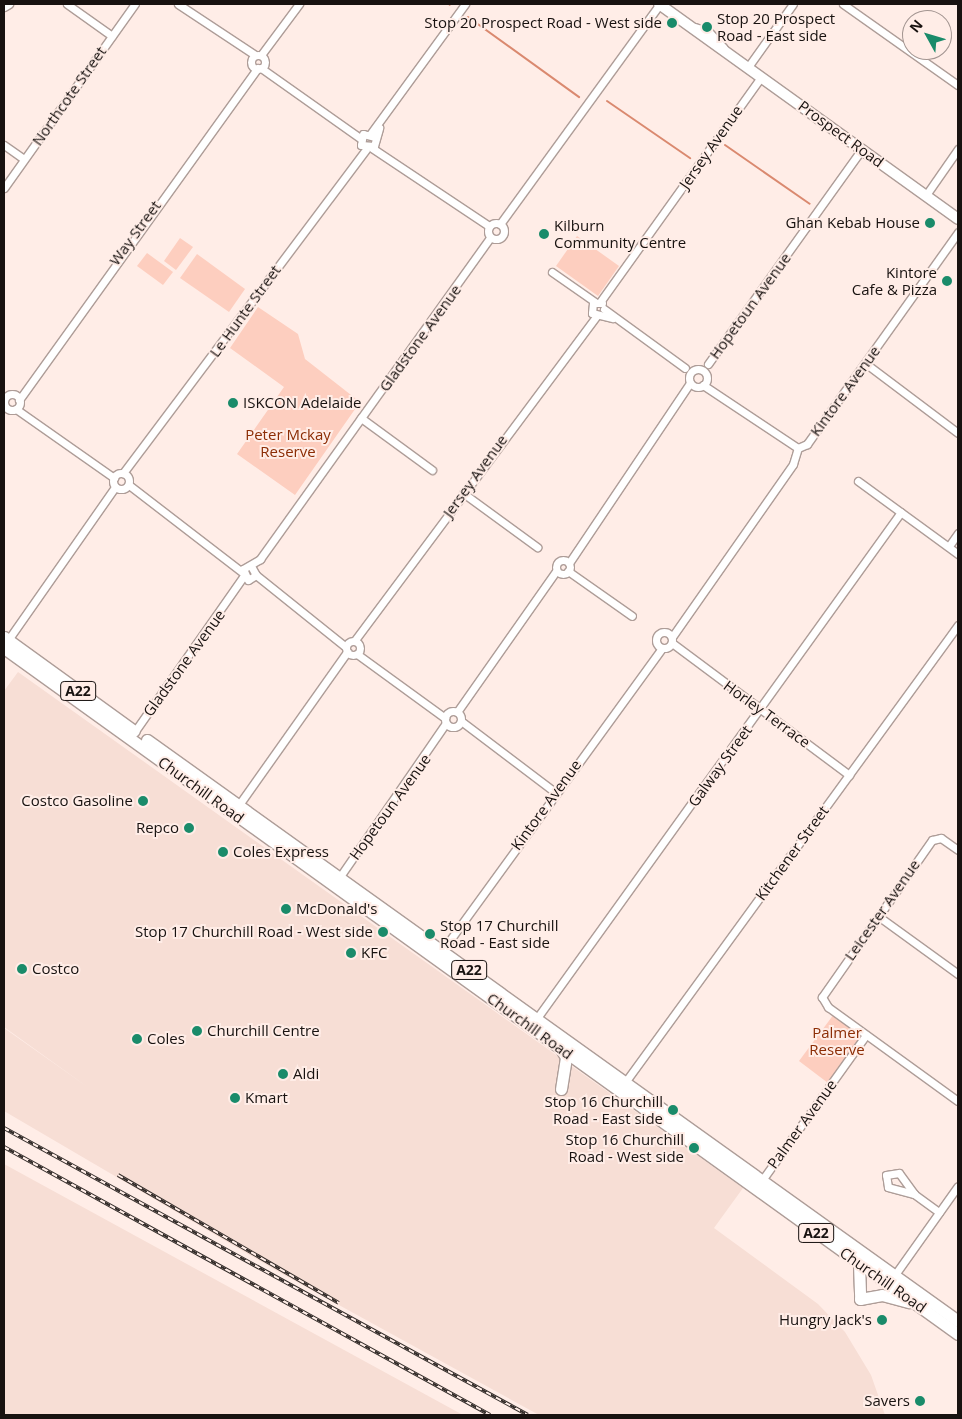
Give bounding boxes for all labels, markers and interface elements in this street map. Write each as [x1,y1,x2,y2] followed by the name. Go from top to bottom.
[717,9,835,44] place label: Stop 20 Prospect Road - East side
[902,10,952,60] north arrow
[424,14,662,32] place label: Stop 20 Prospect Road - West side
[905,15,927,36] text: N
[666,17,678,29] marker: Stop 20 Prospect Road - West side
[701,21,713,33] marker: Stop 20 Prospect Road - East side
[28,43,110,149] street label: Northcote Street
[795,97,887,171] street label: Prospect Road
[676,102,746,192] street label: Jersey Avenue
[106,197,164,269] street label: Way Street
[785,214,920,232] place label: Ghan Kebab House
[554,216,686,251] place label: Kilburn Community Centre
[924,217,936,229] marker: Ghan Kebab House
[538,228,550,240] marker: Kilburn Community Centre
[706,250,794,362] street label: Hopetoun Avenue
[206,262,284,360] street label: Le Hunte Street
[852,263,937,298] place label: Kintore Cafe & Pizza
[941,275,953,287] marker: Kintore Cafe & Pizza
[375,281,465,395] street label: Gladstone Avenue
[806,342,884,440] street label: Kintore Avenue
[243,394,361,412] place label: ISKCON Adelaide
[227,397,239,409] marker: ISKCON Adelaide
[245,425,331,460] park label: Peter Mckay Reserve
[439,431,511,521] street label: Jersey Avenue
[139,606,229,720] street label: Gladstone Avenue
[720,677,814,751] street label: Horley Terrace
[59,679,97,702] road number: A22
[684,722,756,810] street label: Galway Street
[346,751,434,863] street label: Hopetoun Avenue
[155,753,247,827] street label: Churchill Road
[507,756,585,854] street label: Kintore Avenue
[21,792,133,810] place label: Costco Gasoline
[137,795,149,807] marker: Costco Gasoline
[752,802,832,904] street label: Kitchener Street
[136,819,179,837] place label: Repco
[183,822,195,834] marker: Repco
[233,843,329,861] place label: Coles Express
[217,846,229,858] marker: Coles Express
[841,856,923,964] street label: Leicester Avenue
[296,900,378,918] place label: McDonald's
[280,903,292,915] marker: McDonald's
[440,916,558,951] place label: Stop 17 Churchill Road - East side
[135,923,373,941] place label: Stop 17 Churchill Road - West side
[377,926,389,938] marker: Stop 17 Churchill Road - West side
[424,928,436,940] marker: Stop 17 Churchill Road - East side
[361,944,387,962] place label: KFC
[345,947,357,959] marker: KFC
[450,958,488,982] road number: A22
[32,960,79,978] place label: Costco
[16,963,28,975] marker: Costco
[484,989,576,1063] street label: Churchill Road
[207,1022,320,1040] place label: Churchill Centre
[809,1023,865,1058] park label: Palmer Reserve
[191,1025,203,1037] marker: Churchill Centre
[147,1030,185,1048] place label: Coles
[131,1033,143,1045] marker: Coles
[293,1065,319,1083] place label: Aldi
[277,1068,289,1080] marker: Aldi
[764,1076,840,1172] street label: Palmer Avenue
[245,1089,288,1107] place label: Kmart
[229,1092,241,1104] marker: Kmart
[545,1092,663,1127] place label: Stop 16 Churchill Road - East side
[667,1104,679,1116] marker: Stop 16 Churchill Road - East side
[566,1130,684,1165] place label: Stop 16 Churchill Road - West side
[688,1142,700,1154] marker: Stop 16 Churchill Road - West side
[797,1222,835,1244] road number: A22
[836,1244,930,1316] street label: Churchill Road
[779,1311,872,1329] place label: Hungry Jack's
[876,1314,888,1326] marker: Hungry Jack's
[864,1392,910,1410] place label: Savers
[914,1395,926,1407] marker: Savers

